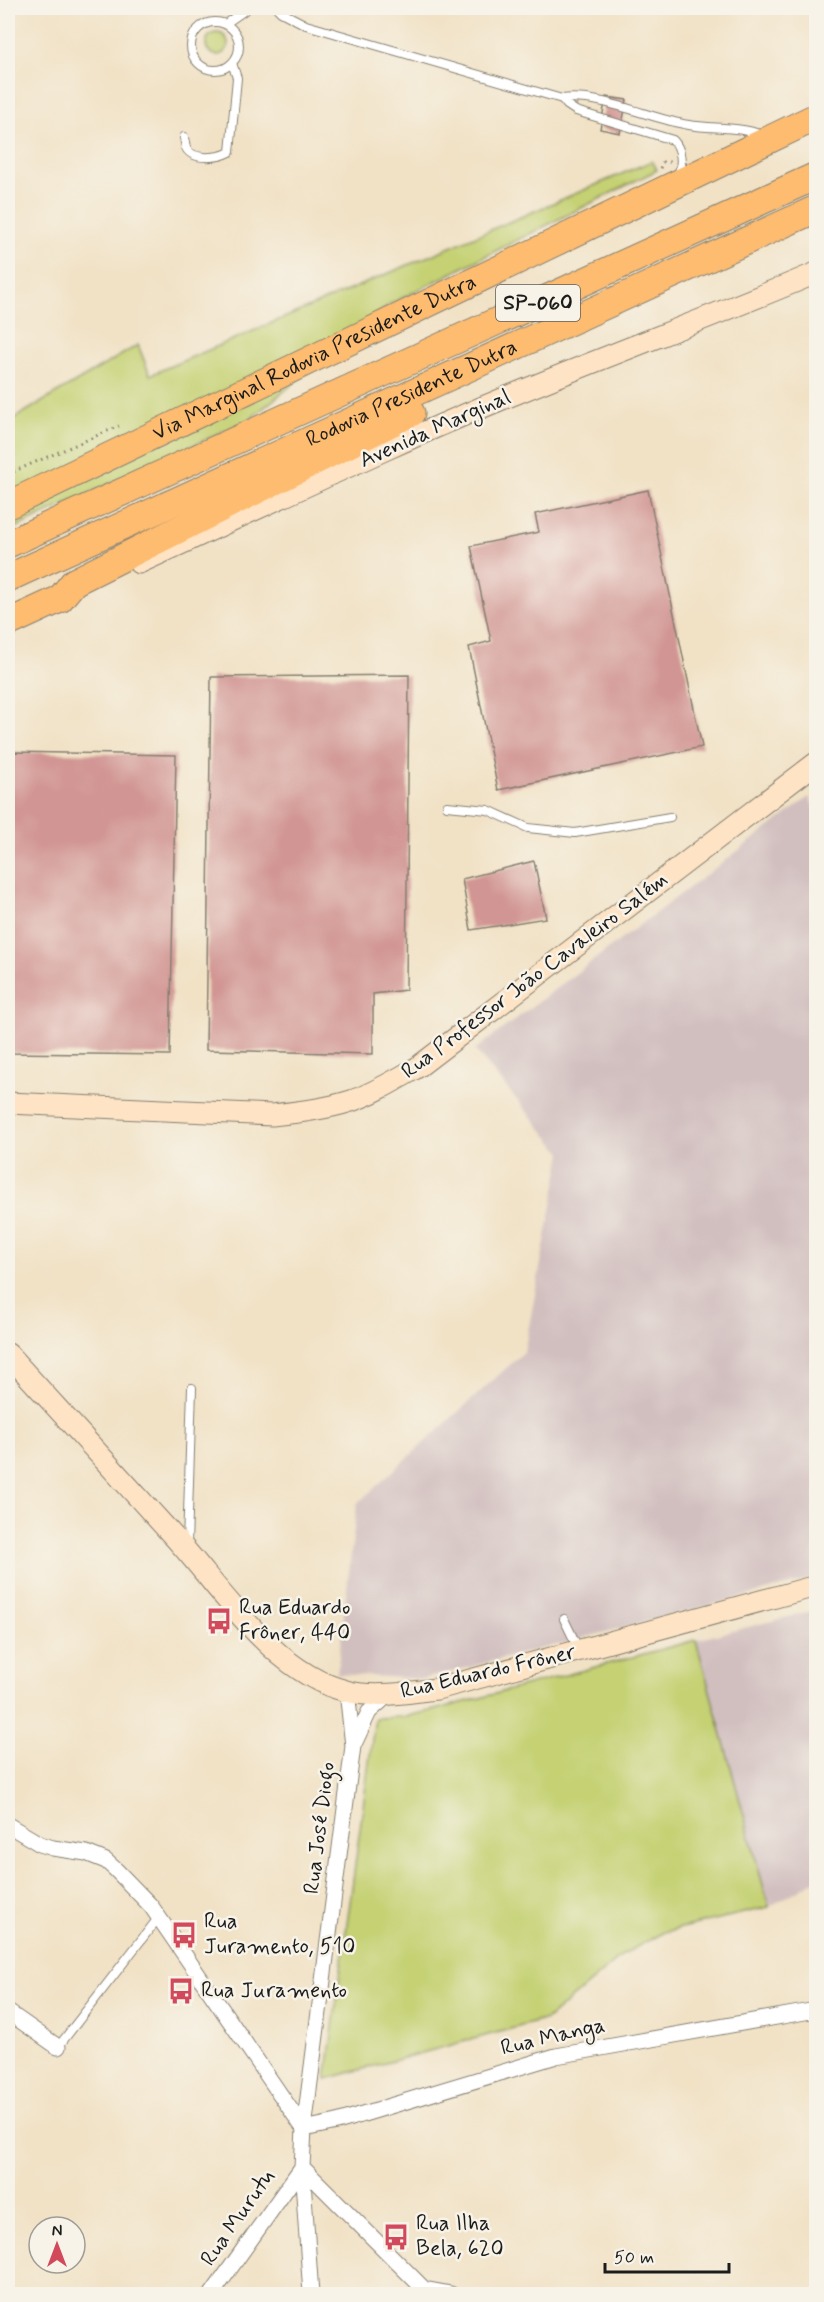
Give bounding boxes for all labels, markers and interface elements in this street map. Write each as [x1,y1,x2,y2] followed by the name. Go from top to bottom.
[148,267,482,447] street label: Via Marginal Rodovia Presidente Dutra
[496,285,580,321] road number: SP-060
[301,334,523,452] street label: Rodovia Presidente Dutra
[355,383,516,478] street label: Avenida Marginal
[396,866,674,1086] street label: Rua Professor João Cavaleiro Salém
[239,1594,351,1647] place label: Rua Eduardo Frôner, 440
[204,1606,234,1636] bus stop icon: Rua Eduardo Frôner, 440
[398,1638,579,1706] street label: Rua Eduardo Frôner
[298,1760,345,1896] street label: Rua José Diogo
[204,1908,355,1961] place label: Rua Juramento, 510
[169,1920,199,1950] bus stop icon: Rua Juramento, 510
[166,1976,196,2006] bus stop icon: Rua Juramento
[201,1977,347,2005] place label: Rua Juramento
[498,2011,609,2066] street label: Rua Manga
[195,2164,281,2272] street label: Rua Murutu
[416,2210,504,2263] place label: Rua Ilha Bela, 620
[27,2215,87,2275] north arrow
[52,2221,62,2242] text: N
[381,2222,411,2252] bus stop icon: Rua Ilha Bela, 620
[605,2236,730,2274] scale bar
[614,2246,654,2270] text: 50 m

